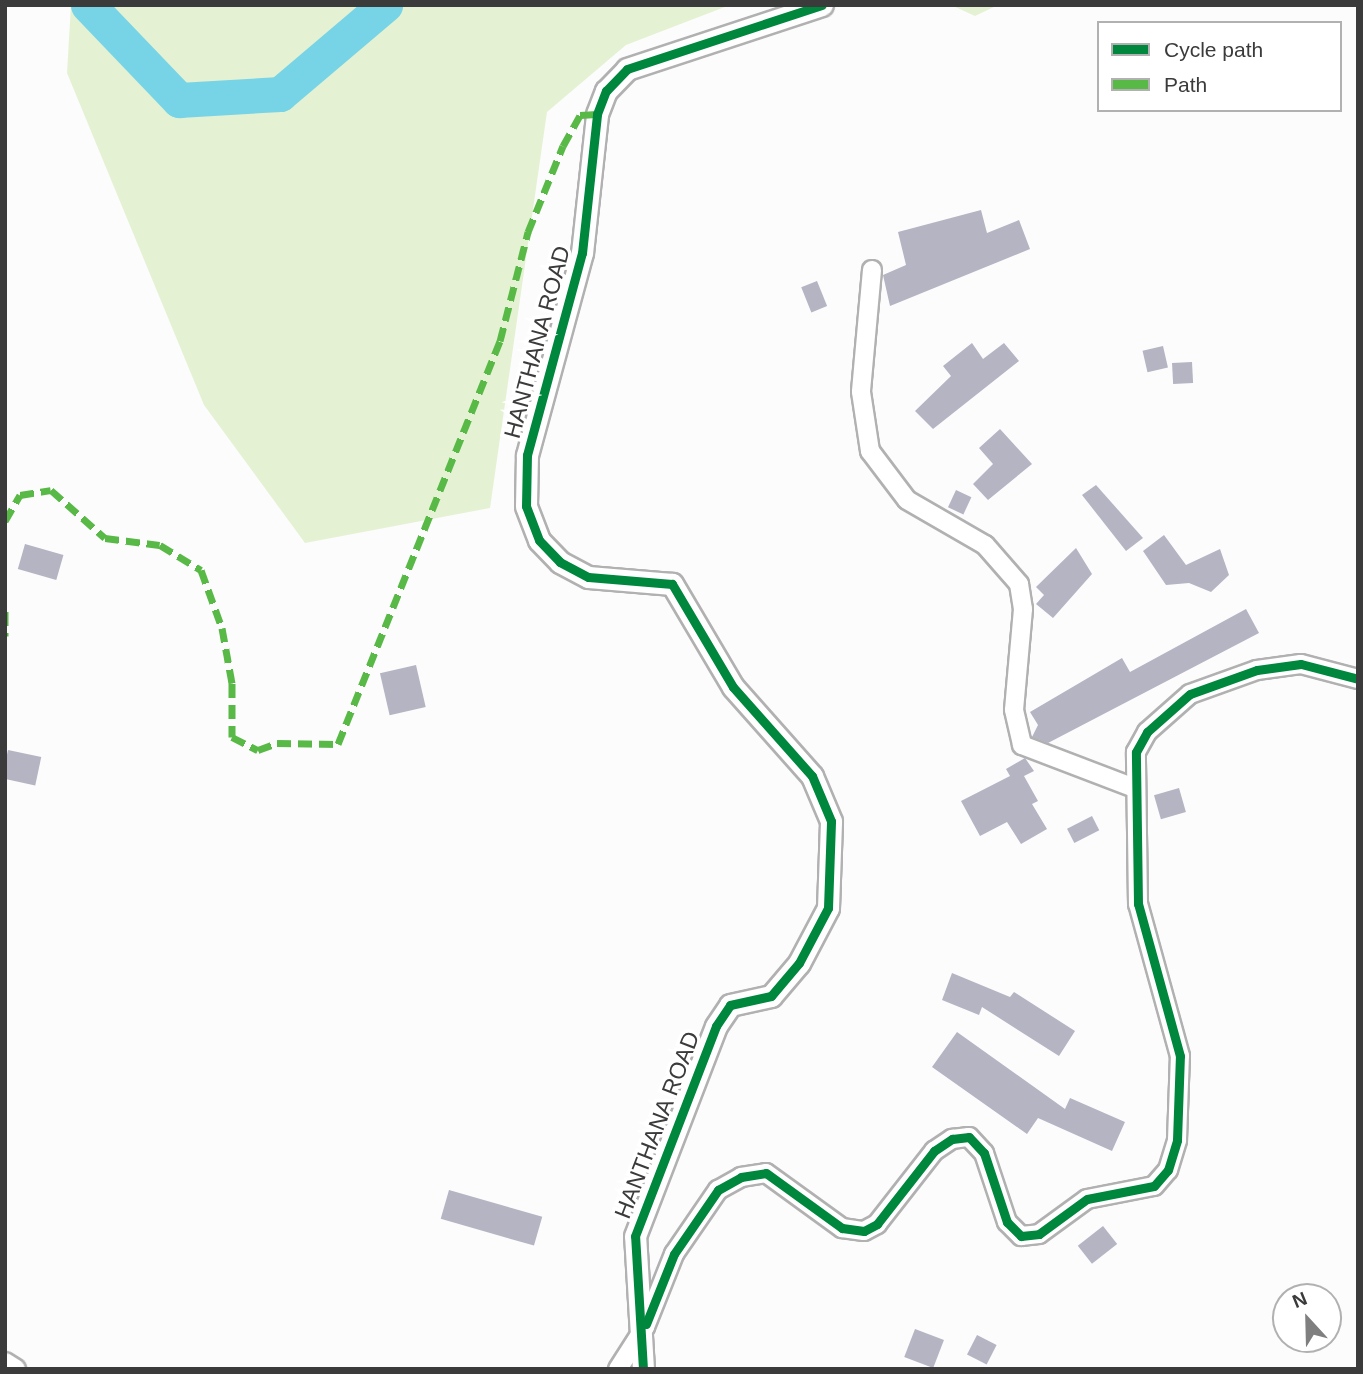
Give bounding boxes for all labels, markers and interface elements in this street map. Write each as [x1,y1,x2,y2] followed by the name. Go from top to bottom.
[1097,21,1342,112] legend
[1164,38,1263,61] text: Cycle path
[1164,73,1207,96] text: Path
[498,242,576,442] street label: HANTHANA ROAD
[608,1027,706,1223] street label: HANTHANA ROAD
[1272,1283,1342,1353] north arrow
[1289,1288,1310,1312] text: N

